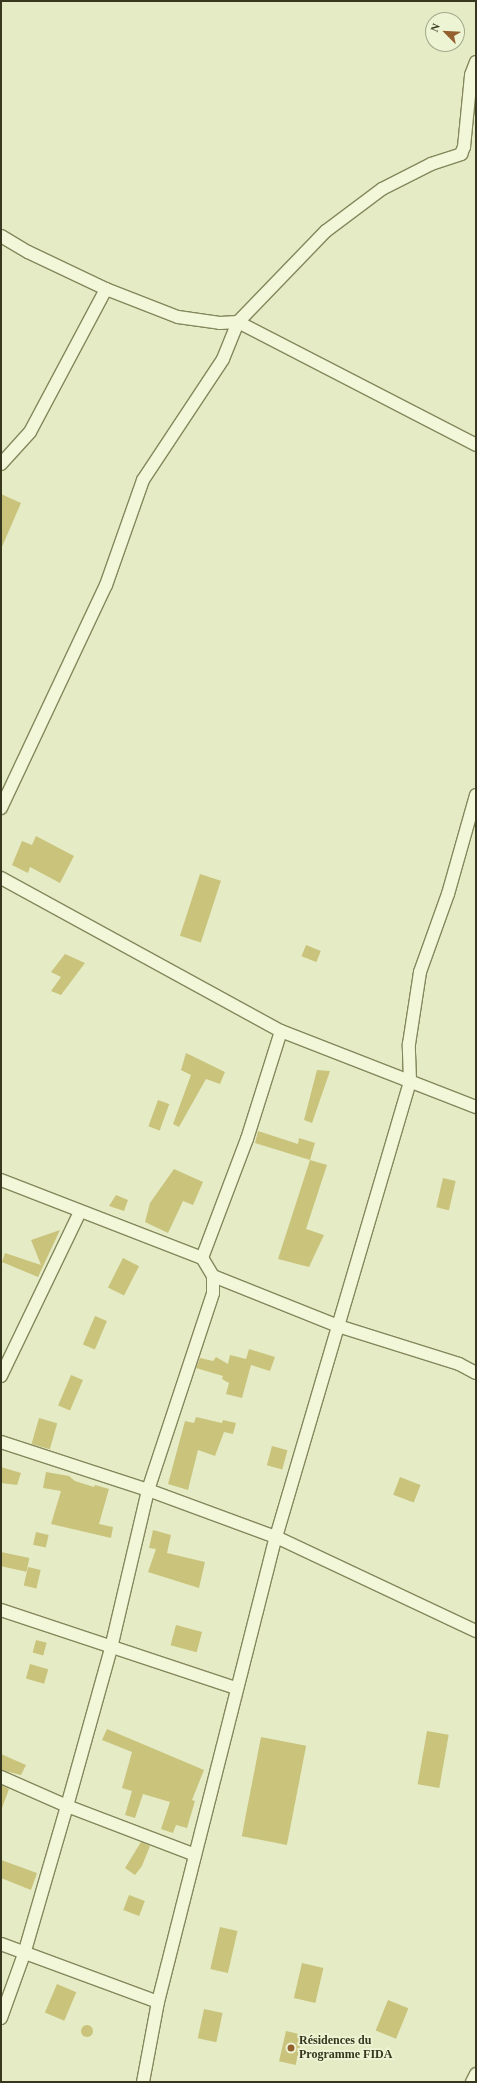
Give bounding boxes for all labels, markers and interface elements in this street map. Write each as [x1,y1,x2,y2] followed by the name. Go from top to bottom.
[425,12,465,52] north arrow
[428,21,442,34] text: N
[299,2034,392,2062] place label: Résidences du Programme FIDA
[286,2043,296,2053] marker: Résidences du Programme FIDA

